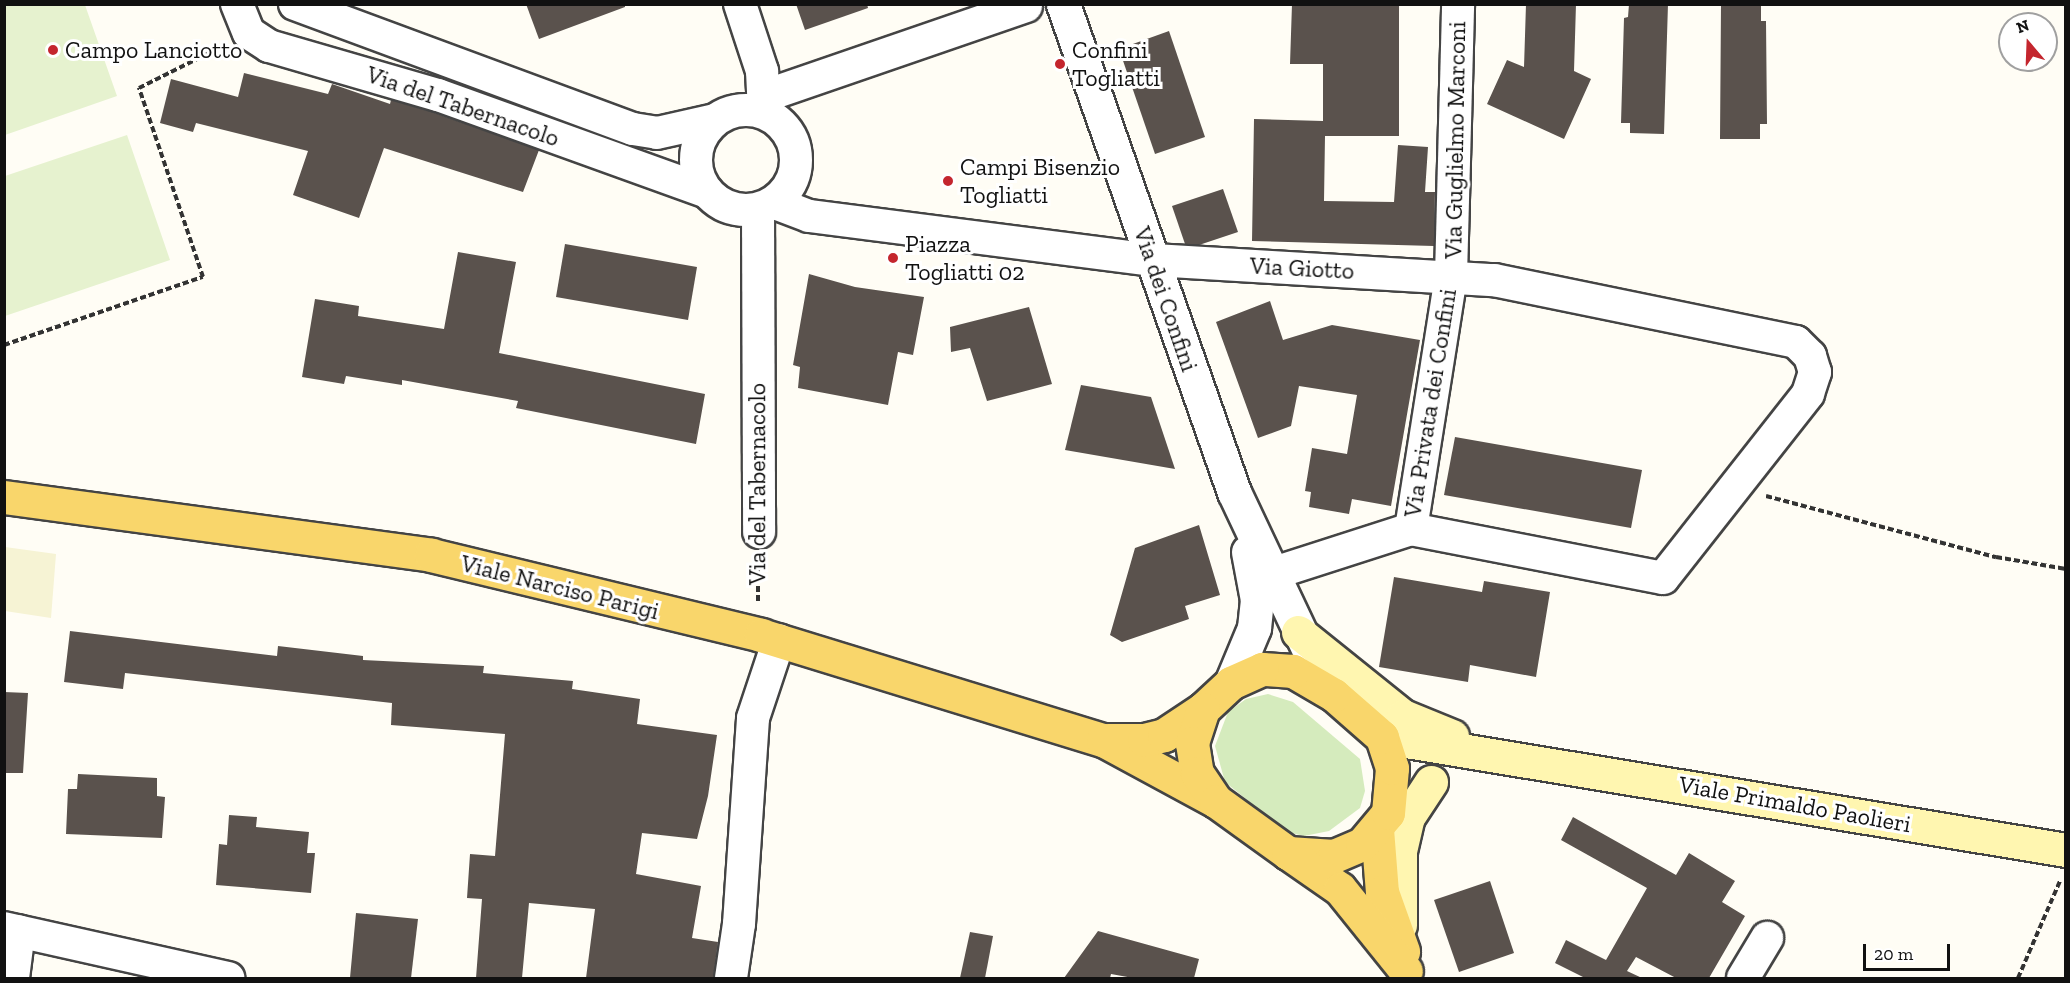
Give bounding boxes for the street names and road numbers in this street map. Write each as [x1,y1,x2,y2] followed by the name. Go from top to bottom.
[1439,21,1471,259] street label: Via Guglielmo Marconi
[363,59,563,153] street label: Via del Tabernacolo
[1128,223,1204,375] street label: Via dei Confini
[1249,251,1355,285] street label: Via Giotto
[1398,287,1462,519] street label: Via Privata dei Confini
[743,383,771,585] street label: Via del Tabernacolo
[458,548,662,626] street label: Viale Narciso Parigi
[1677,769,1913,839] street label: Viale Primaldo Paolieri

